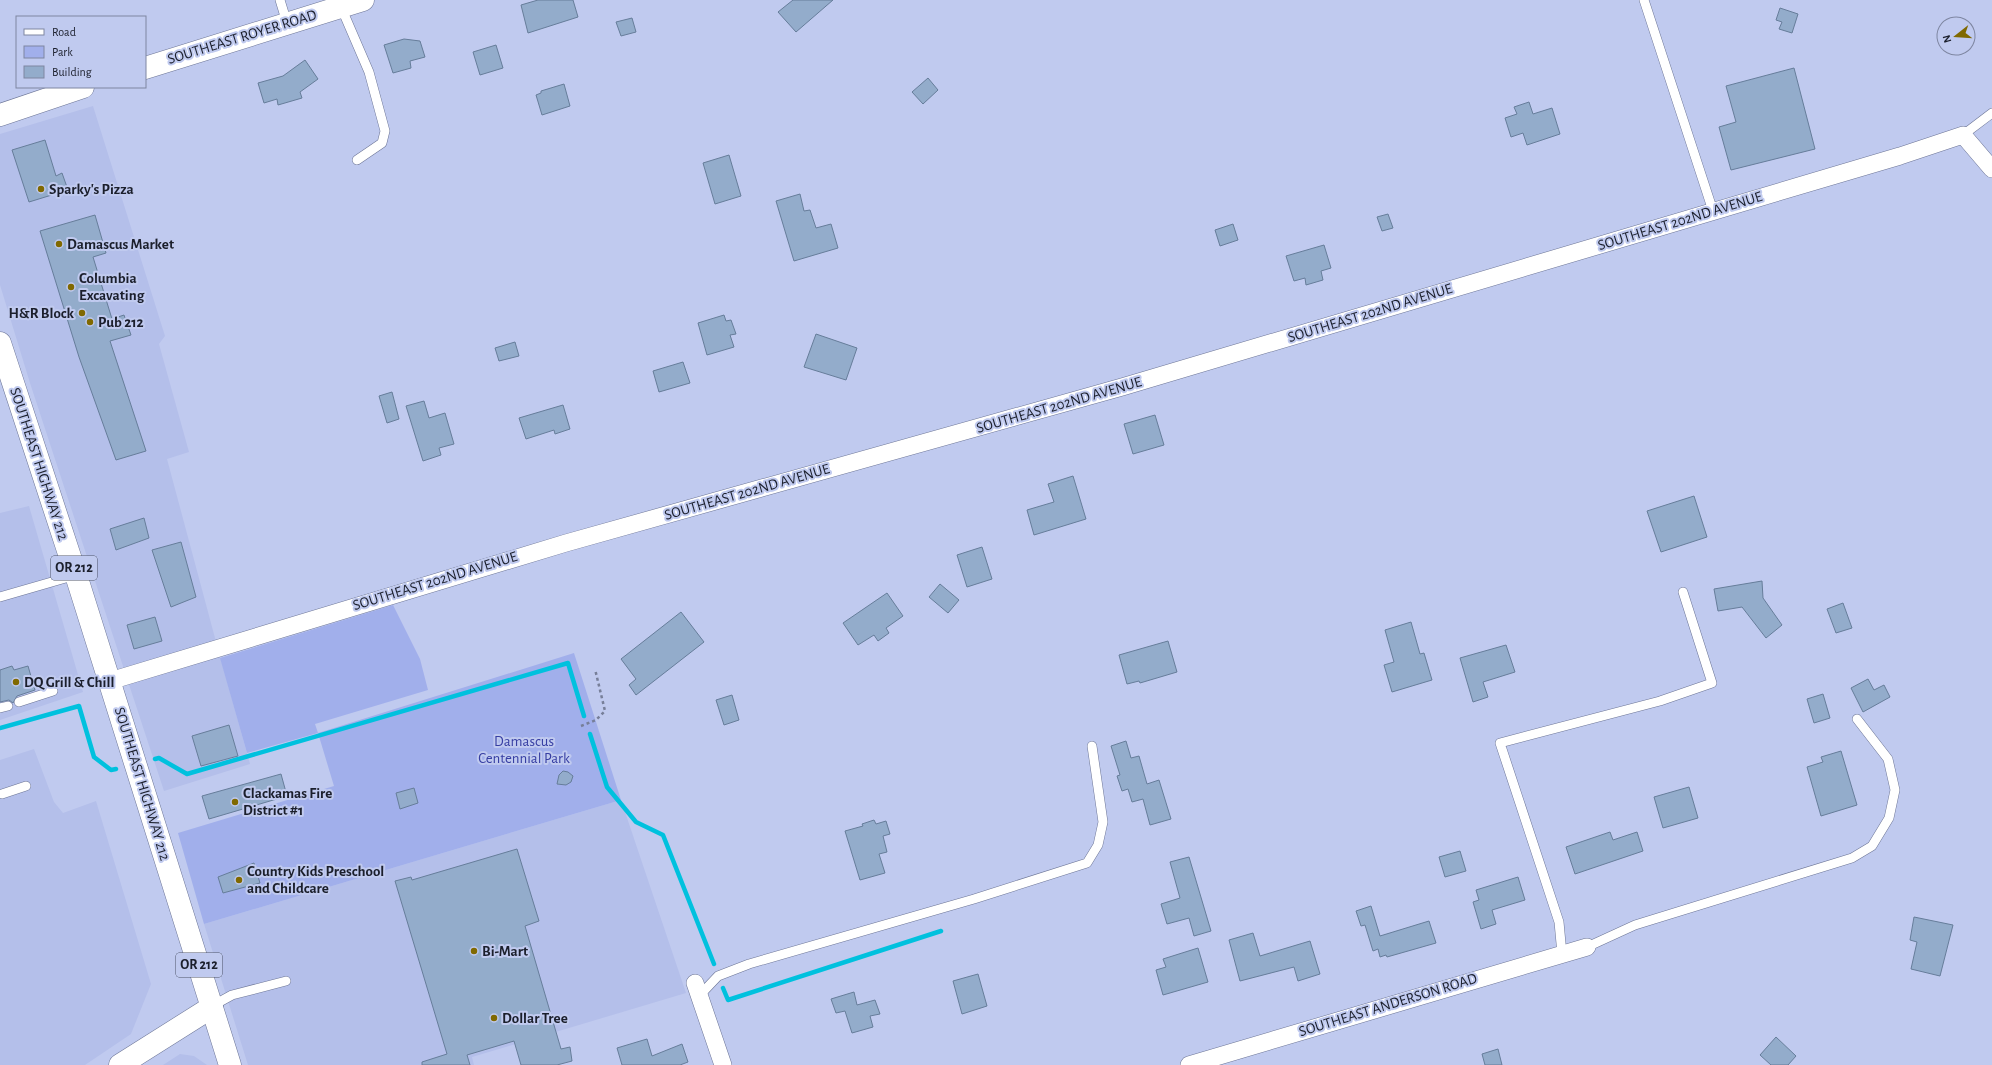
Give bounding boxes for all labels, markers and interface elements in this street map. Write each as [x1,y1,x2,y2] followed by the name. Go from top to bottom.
[166,7,319,67] street label: SOUTHEAST ROYER ROAD
[16,16,146,88] legend
[1936,16,1976,56] north arrow
[52,26,76,38] text: Road
[1941,34,1953,44] text: N
[52,46,73,58] text: Park
[52,66,92,78] text: Building
[49,182,134,197] place label: Sparky's Pizza
[36,184,46,194] marker: Sparky's Pizza
[1596,189,1764,253] street label: SOUTHEAST 202ND AVENUE
[67,237,174,252] place label: Damascus Market
[54,239,64,249] marker: Damascus Market
[79,271,145,303] place label: Columbia Excavating
[1286,281,1454,345] street label: SOUTHEAST 202ND AVENUE
[66,282,76,292] marker: Columbia Excavating
[9,306,75,321] place label: H&R Block
[77,308,87,318] marker: H&R Block
[98,315,144,330] place label: Pub 212
[85,317,95,327] marker: Pub 212
[975,374,1143,436] street label: SOUTHEAST 202ND AVENUE
[7,386,71,542] street label: SOUTHEAST HIGHWAY 212
[663,461,831,523] street label: SOUTHEAST 202ND AVENUE
[351,549,519,613] street label: SOUTHEAST 202ND AVENUE
[51,556,97,580] road number: OR 212
[24,675,114,690] place label: DQ Grill & Chill
[11,677,21,687] marker: DQ Grill & Chill
[112,706,173,863] street label: SOUTHEAST HIGHWAY 212
[478,734,570,766] park label: Damascus Centennial Park
[243,786,332,818] place label: Clackamas Fire District #1
[230,797,240,807] marker: Clackamas Fire District #1
[247,864,384,896] place label: Country Kids Preschool and Childcare
[234,875,244,885] marker: Country Kids Preschool and Childcare
[482,944,528,959] place label: Bi-Mart
[469,946,479,956] marker: Bi-Mart
[176,953,222,977] road number: OR 212
[1297,971,1479,1039] street label: SOUTHEAST ANDERSON ROAD
[502,1011,568,1026] place label: Dollar Tree
[489,1013,499,1023] marker: Dollar Tree

